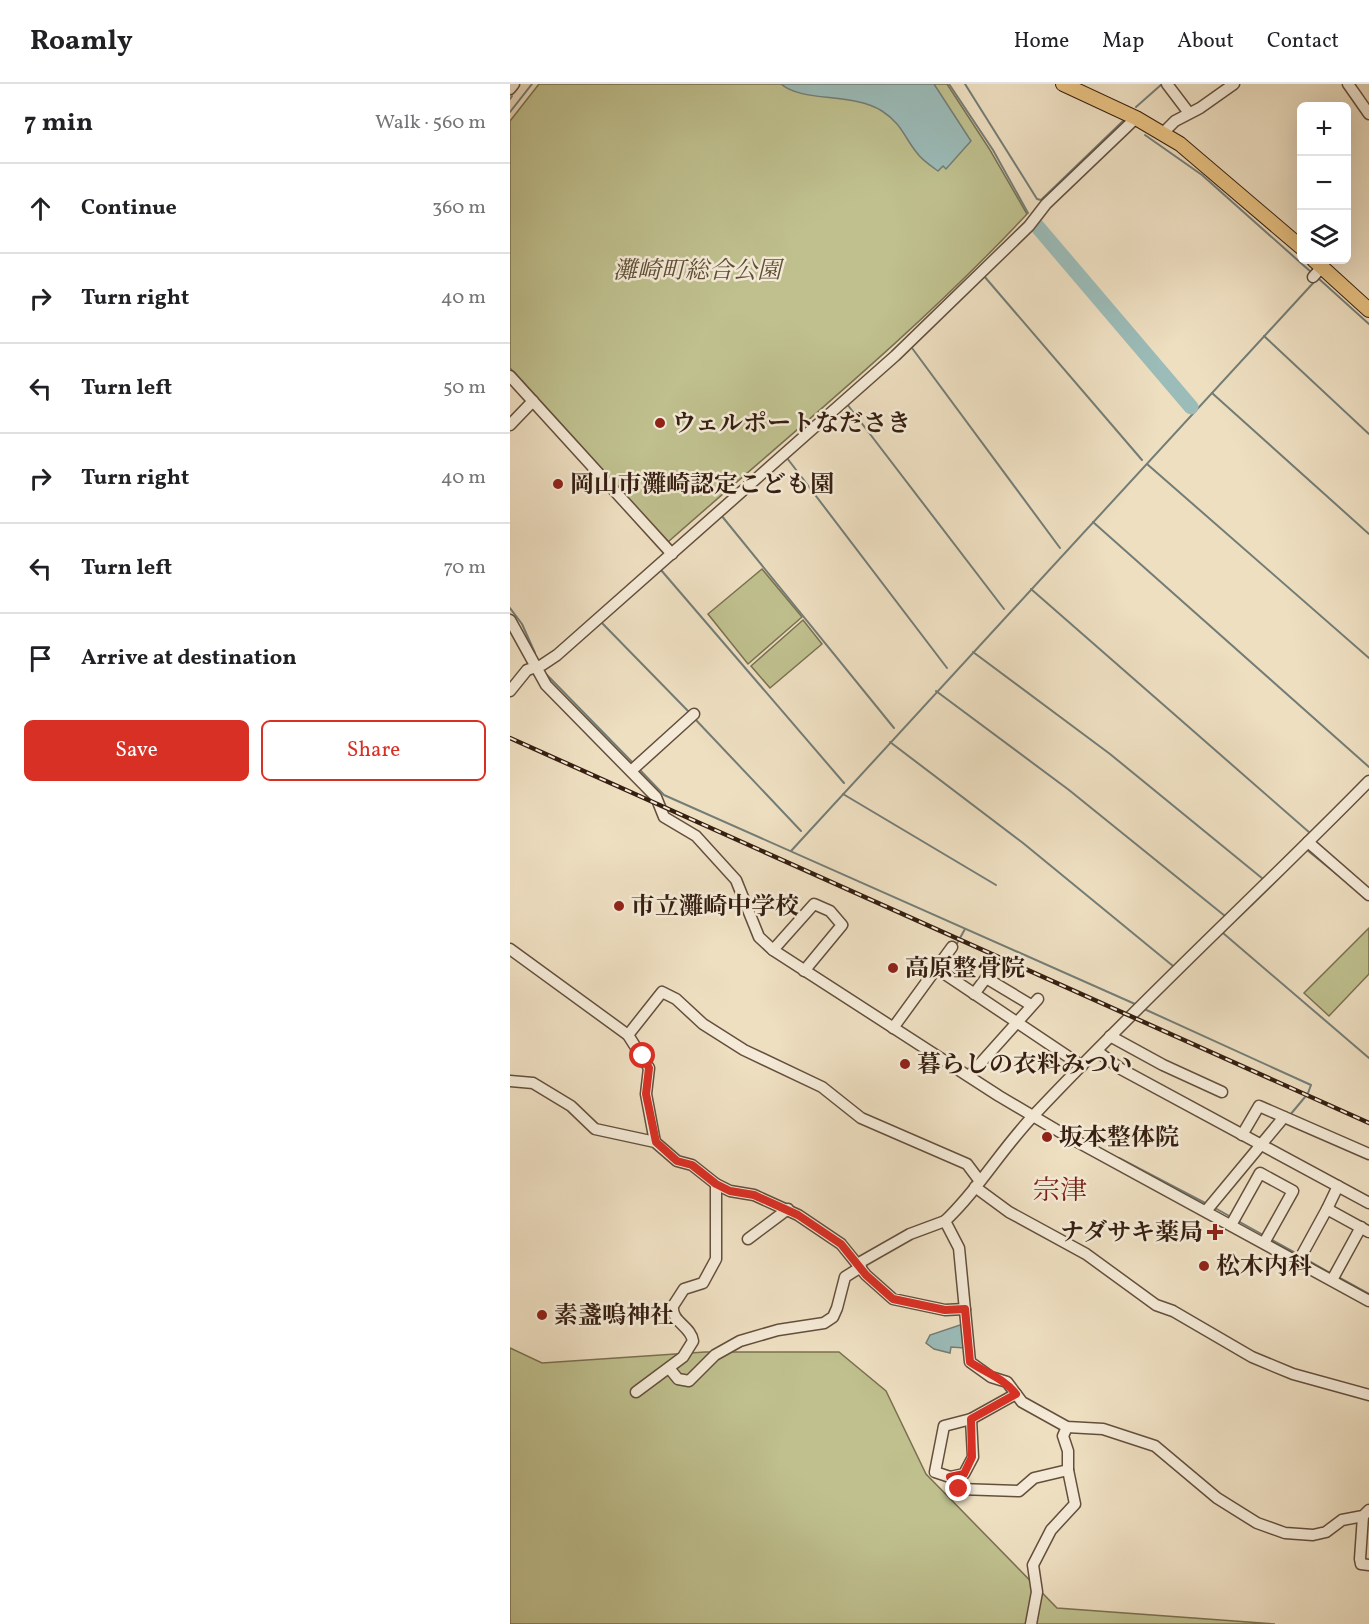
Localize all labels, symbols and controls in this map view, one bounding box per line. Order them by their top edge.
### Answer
text: Roamly [30,22,133,61]
text: Home [1014,27,1069,56]
text: Map [1102,27,1144,56]
text: About [1177,27,1234,56]
text: Contact [1267,27,1339,56]
map controls [1297,102,1351,264]
button: + [1297,102,1351,156]
text: 7 min [24,105,93,141]
text: Walk · 560 m [375,109,486,137]
button: − [1297,156,1351,210]
icon: ahead [24,192,57,225]
text: Continue [81,193,177,224]
text: 360 m [432,194,486,222]
button: layers [1297,210,1351,264]
park label: 灘崎町総合公園 [613,255,785,289]
icon: right [24,282,57,315]
text: Turn right [81,283,189,314]
text: 40 m [441,284,486,312]
icon: left [24,372,57,405]
text: Turn left [81,373,172,404]
text: 50 m [443,374,486,402]
place label: ウェルポートなださき [672,408,911,442]
marker: ウェルポートなださき [653,416,667,430]
icon: right [24,462,57,495]
text: Turn right [81,463,189,494]
text: 40 m [441,464,486,492]
place label: 岡山市灘崎認定こども園 [570,469,834,503]
marker: 岡山市灘崎認定こども園 [551,477,565,491]
icon: left [24,552,57,585]
text: Turn left [81,553,172,584]
text: 70 m [443,554,486,582]
icon: arrive [24,642,57,675]
text: Arrive at destination [81,643,297,674]
button: Save [24,720,249,781]
button: Share [261,720,486,781]
place label: 市立灘崎中学校 [631,891,799,925]
marker: 市立灘崎中学校 [612,899,626,913]
place label: 高原整骨院 [905,953,1025,987]
marker: 高原整骨院 [886,961,900,975]
route start [629,1042,655,1068]
place label: 暮らしの衣料みつい [917,1049,1133,1083]
marker: 暮らしの衣料みつい [898,1057,912,1071]
place label: 坂本整体院 [1059,1122,1179,1156]
marker: 坂本整体院 [1040,1130,1054,1144]
district label: 宗津 [1033,1173,1087,1211]
place label: ナダサキ薬局 [1060,1217,1203,1251]
marker: ナダサキ薬局 [1208,1225,1222,1239]
place label: 松木内科 [1216,1251,1312,1285]
marker: 松木内科 [1197,1259,1211,1273]
place label: 素盞嗚神社 [554,1300,674,1334]
marker: 素盞嗚神社 [535,1308,549,1322]
route end [945,1475,971,1501]

